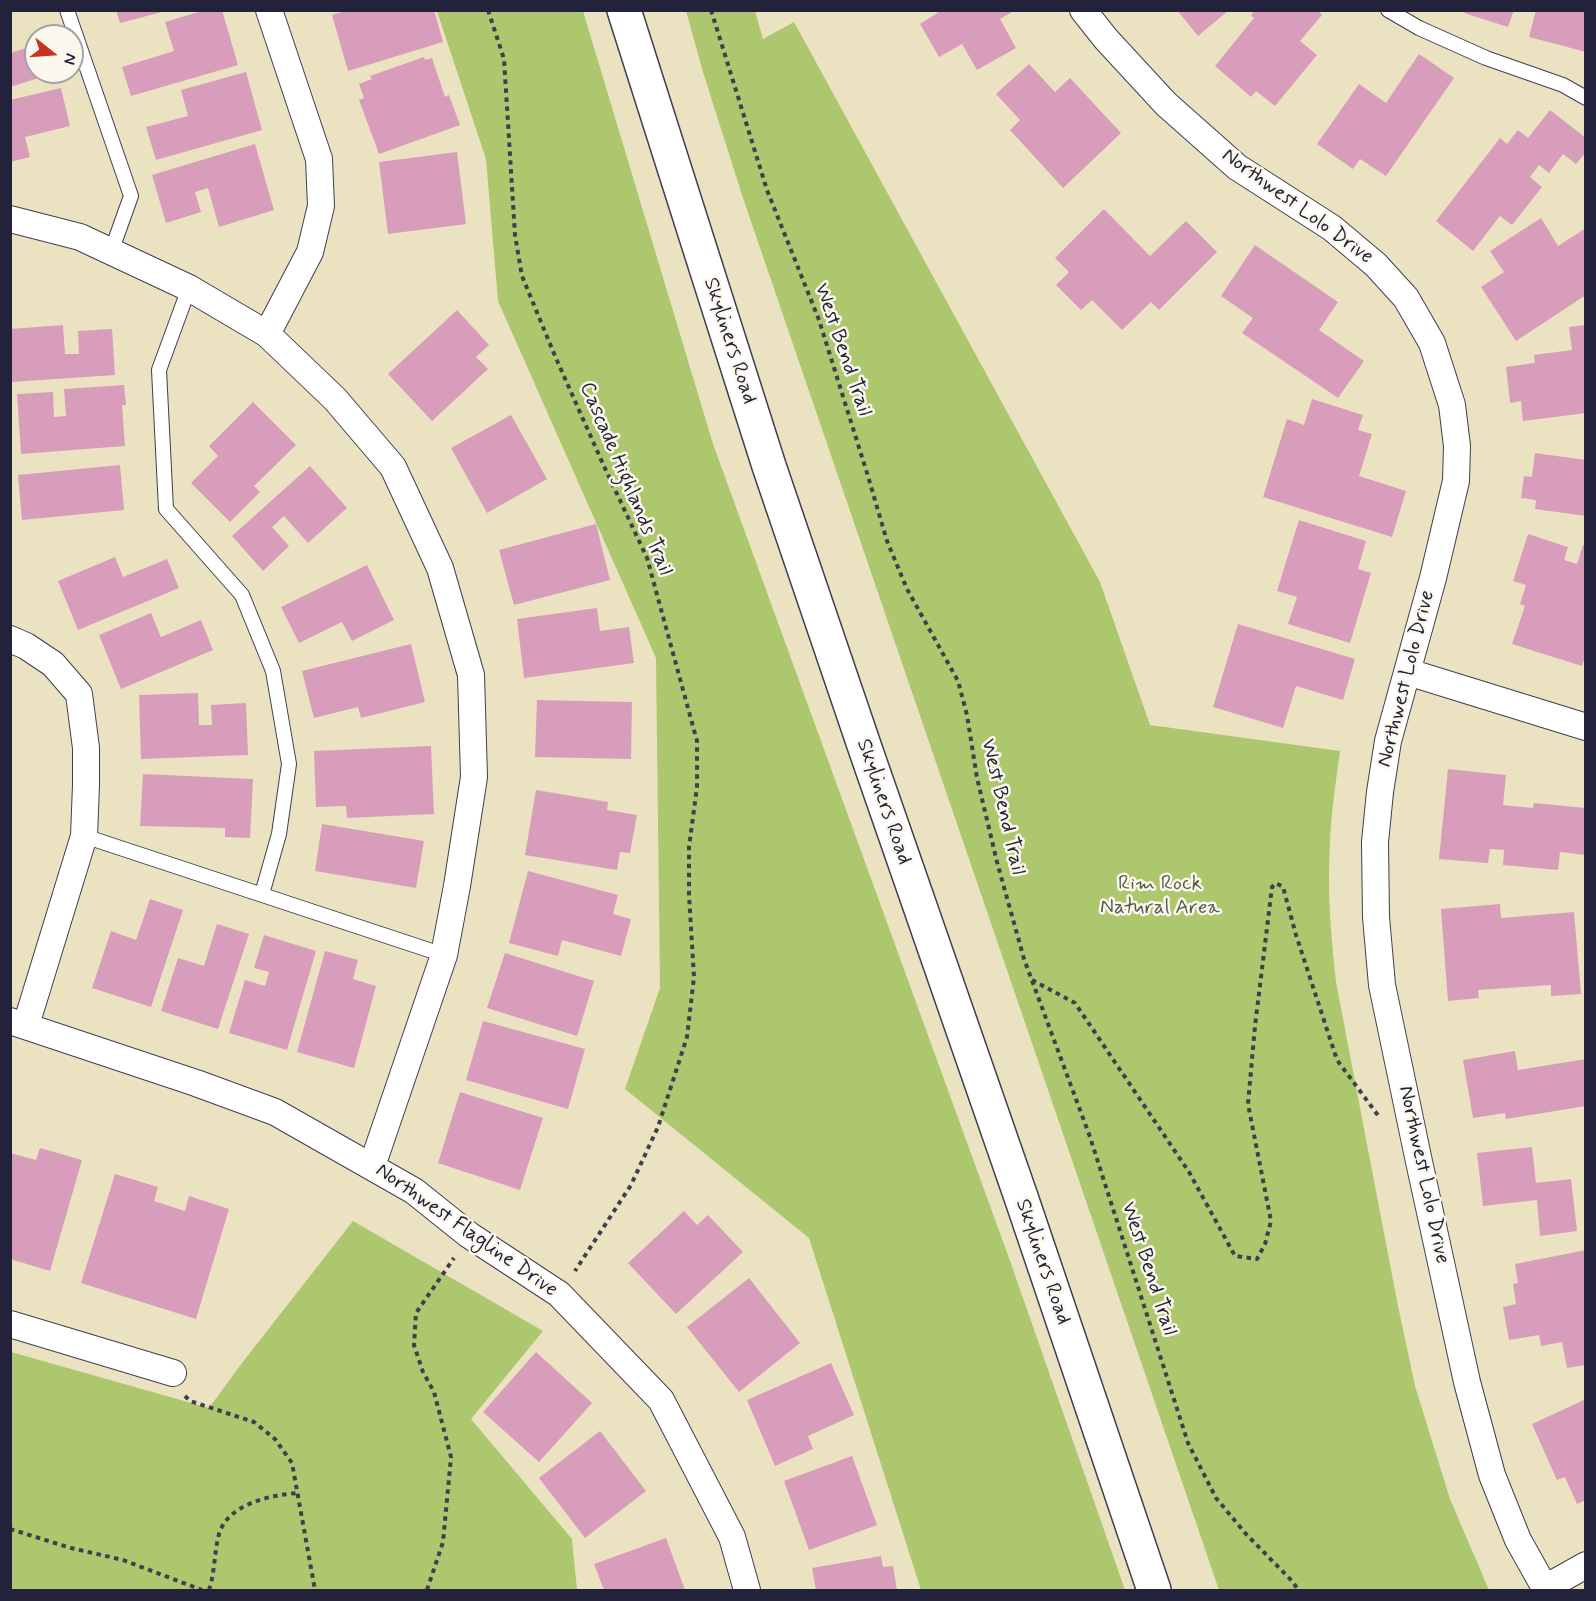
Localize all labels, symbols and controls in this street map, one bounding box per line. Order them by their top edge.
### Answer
north arrow [24,24,84,84]
text: N [58,51,81,67]
street label: Northwest Lolo Drive [1216,144,1378,270]
street label: Skyliners Road [697,275,761,407]
street label: West Bend Trail [807,280,877,420]
street label: Cascade Highlands Trail [573,379,677,579]
street label: Northwest Lolo Drive [1373,588,1441,770]
street label: Skyliners Road [850,736,916,868]
street label: West Bend Trail [974,737,1030,877]
park label: Rim Rock Natural Area [1100,872,1220,922]
street label: Northwest Lolo Drive [1392,1084,1454,1266]
street label: Northwest Flagline Drive [370,1159,562,1303]
street label: Skyliners Road [1009,1196,1075,1328]
street label: West Bend Trail [1115,1199,1181,1339]

